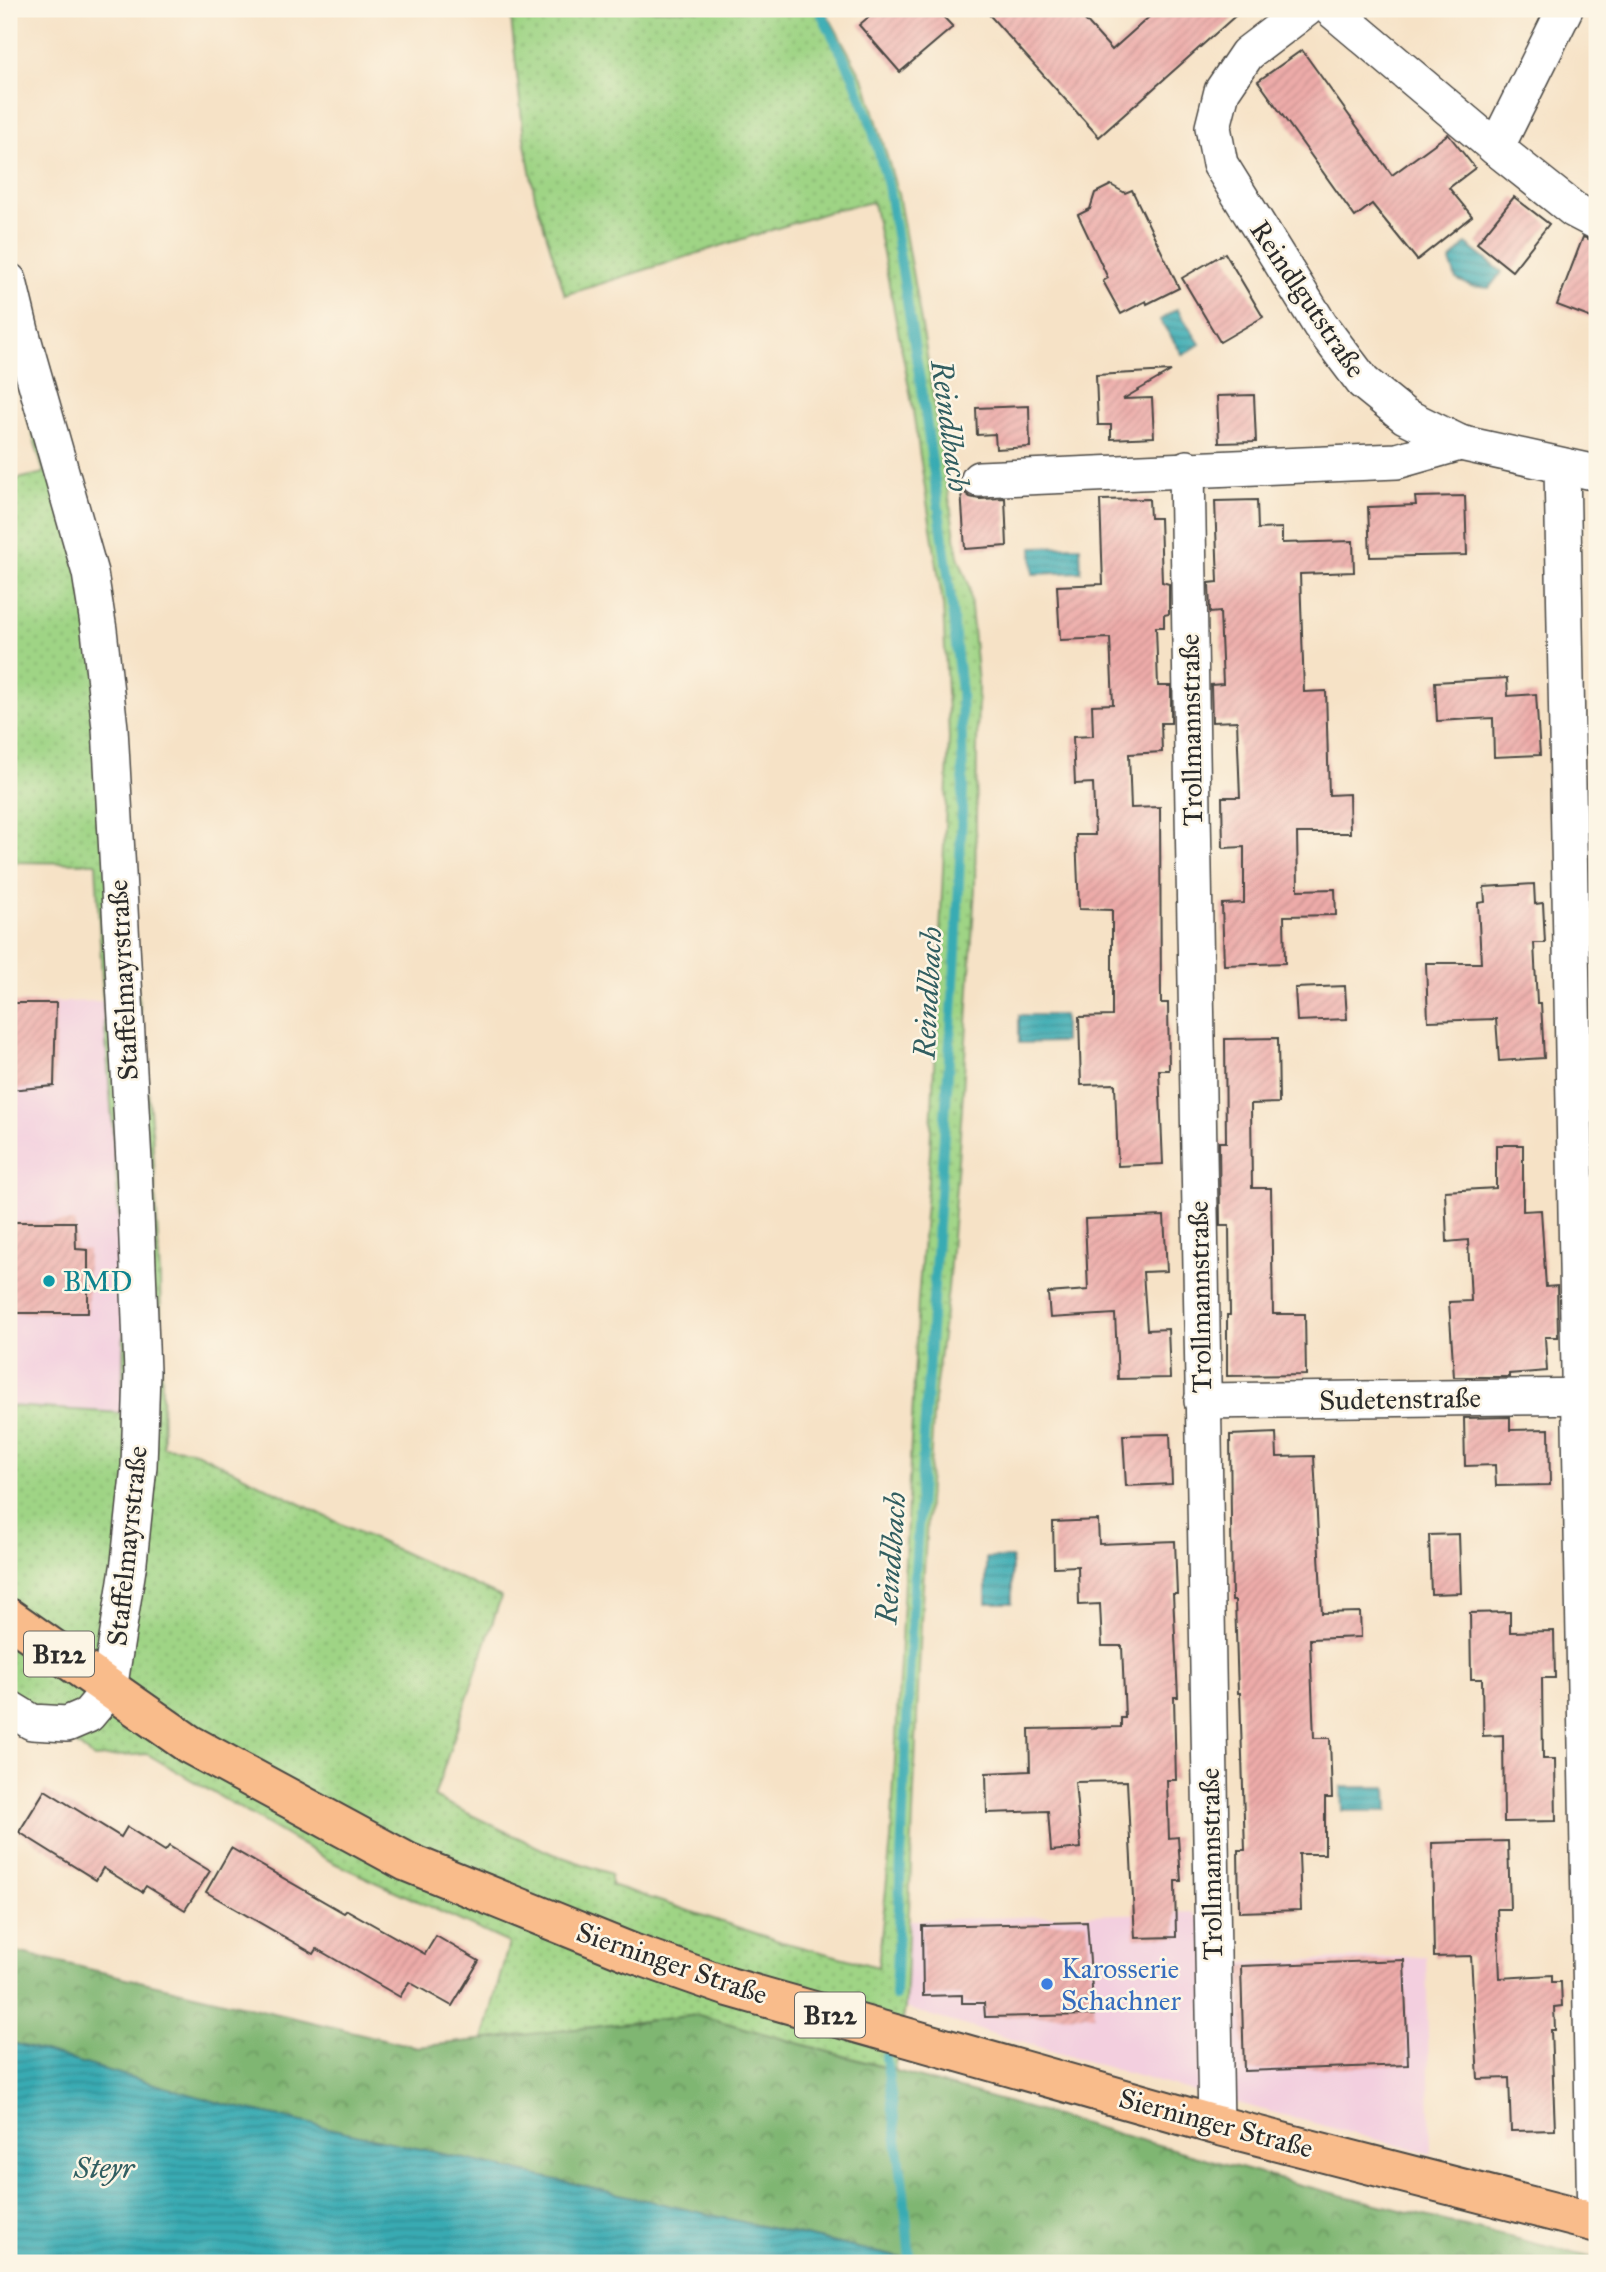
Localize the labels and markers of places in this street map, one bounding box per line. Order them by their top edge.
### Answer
place label: BMD [63,1264,132,1299]
marker: BMD [41,1273,57,1289]
place label: Karosserie Schachner [1061,1951,1181,2018]
marker: Karosserie Schachner [1039,1976,1055,1992]

